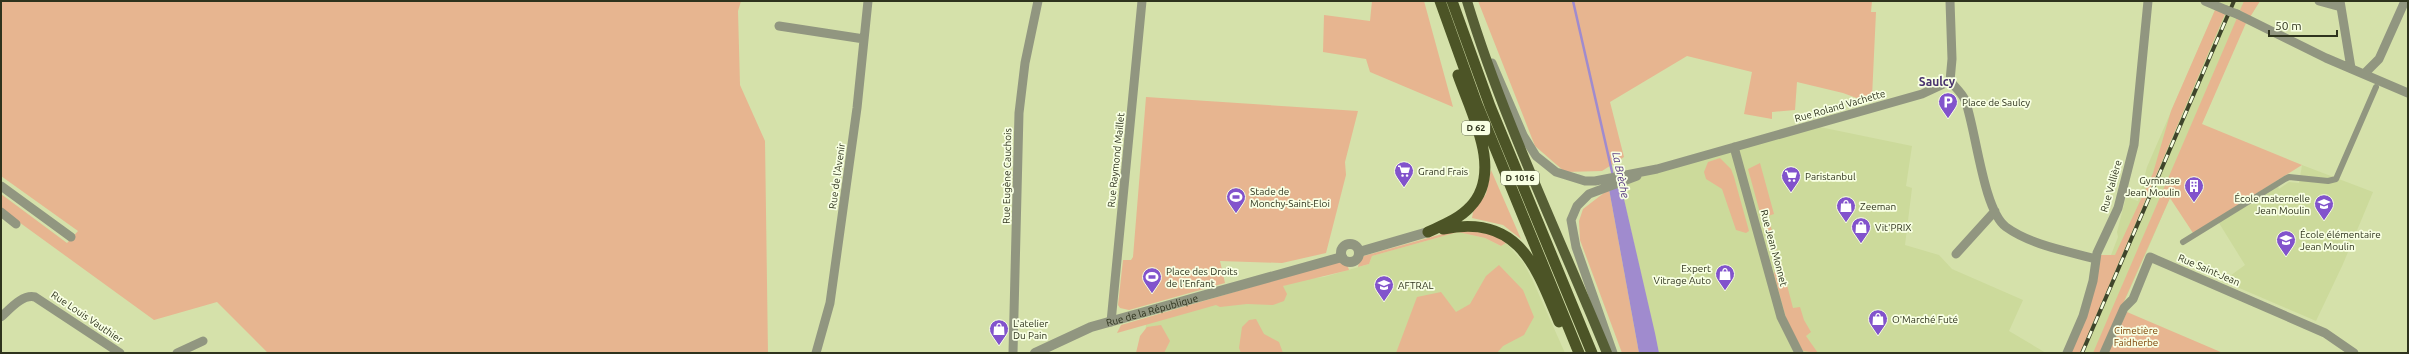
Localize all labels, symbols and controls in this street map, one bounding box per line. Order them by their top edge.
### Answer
scale bar [2269,12,2337,38]
text: 50 m [2275,19,2302,32]
district label: Saulcy [1919,75,1956,88]
street label: Rue Roland Vachette [1793,88,1887,124]
parking icon: Place de Saulcy [1937,91,1959,119]
place label: Place de Saulcy [1962,97,2030,108]
street label: Rue Raymond Maillet [1106,112,1126,208]
road number: D 62 [1462,121,1490,135]
street label: Rue Eugène Cauchois [1001,128,1013,224]
street label: Rue de l'Avenir [827,142,847,210]
water label: La Brèche [1610,151,1632,200]
street label: Rue Vallière [2098,159,2124,213]
supermarket icon: Grand Frais [1393,160,1415,188]
supermarket icon: Paristanbul [1780,165,1802,193]
place label: Grand Frais [1418,166,1468,177]
road number: D 1016 [1501,171,1539,185]
place label: Paristanbul [1805,171,1856,182]
place label: Gymnase Jean Moulin [2125,175,2180,198]
building icon: Gymnase Jean Moulin [2183,175,2205,203]
sports icon: Stade de Monchy-Saint-Eloi [1225,186,1247,214]
place label: Stade de Monchy-Saint-Eloi [1250,186,1330,209]
place label: École maternelle Jean Moulin [2235,192,2310,216]
school or university icon: École maternelle Jean Moulin [2313,193,2335,221]
shop icon: Zeeman [1835,195,1857,223]
place label: Zeeman [1860,201,1896,212]
street label: Rue Jean Monnet [1758,209,1790,288]
shop icon: Vit'PRIX [1850,216,1872,244]
place label: Vit'PRIX [1875,222,1911,233]
place label: École élémentaire Jean Moulin [2300,228,2381,252]
school or university icon: École élémentaire Jean Moulin [2275,229,2297,257]
street label: Rue Saint-Jean [2176,252,2242,288]
place label: Expert Vitrage Auto [1654,263,1711,286]
shop icon: Expert Vitrage Auto [1714,263,1736,291]
sports icon: Place des Droits de l'Enfant [1141,266,1163,294]
place label: Place des Droits de l'Enfant [1166,266,1238,289]
school or university icon: AFTRAL [1373,274,1395,302]
place label: AFTRAL [1398,280,1434,291]
street label: Rue Louis Vauthier [49,289,125,345]
street label: Rue de la République [1105,292,1199,328]
shop icon: O'Marché Futé [1867,308,1889,336]
place label: O'Marché Futé [1892,314,1958,325]
shop icon: L'atelier Du Pain [988,318,1010,346]
place label: L'atelier Du Pain [1013,318,1049,341]
park label: Cimetière Faidherbe [2114,325,2158,348]

